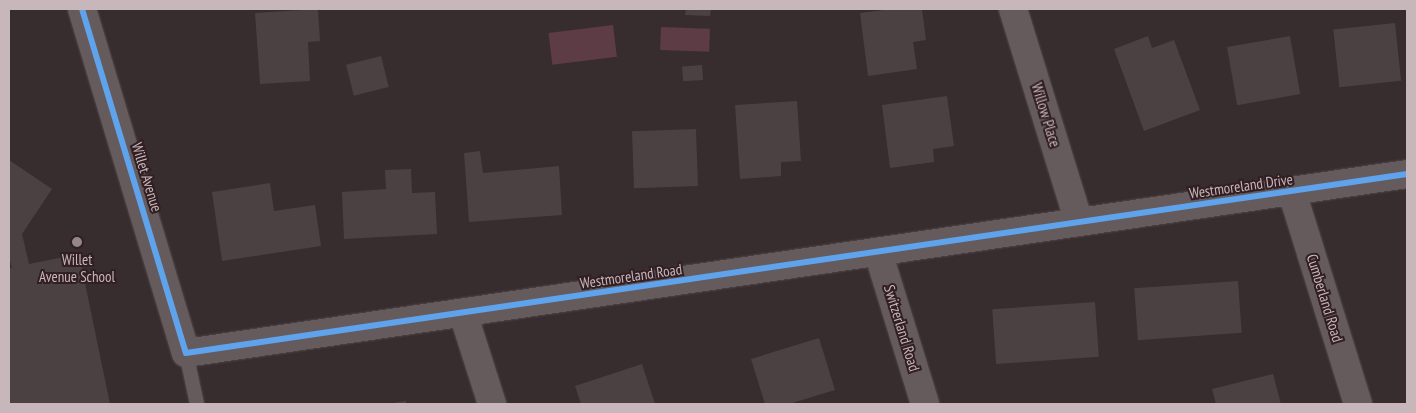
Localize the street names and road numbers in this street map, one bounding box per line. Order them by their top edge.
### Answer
street label: Willow Place [1028,81,1064,149]
street label: Willet Avenue [128,140,166,214]
street label: Westmoreland Drive [1188,170,1294,202]
street label: Cumberland Road [1303,252,1347,344]
street label: Westmoreland Road [579,260,683,292]
street label: Switzerland Road [880,283,924,373]

